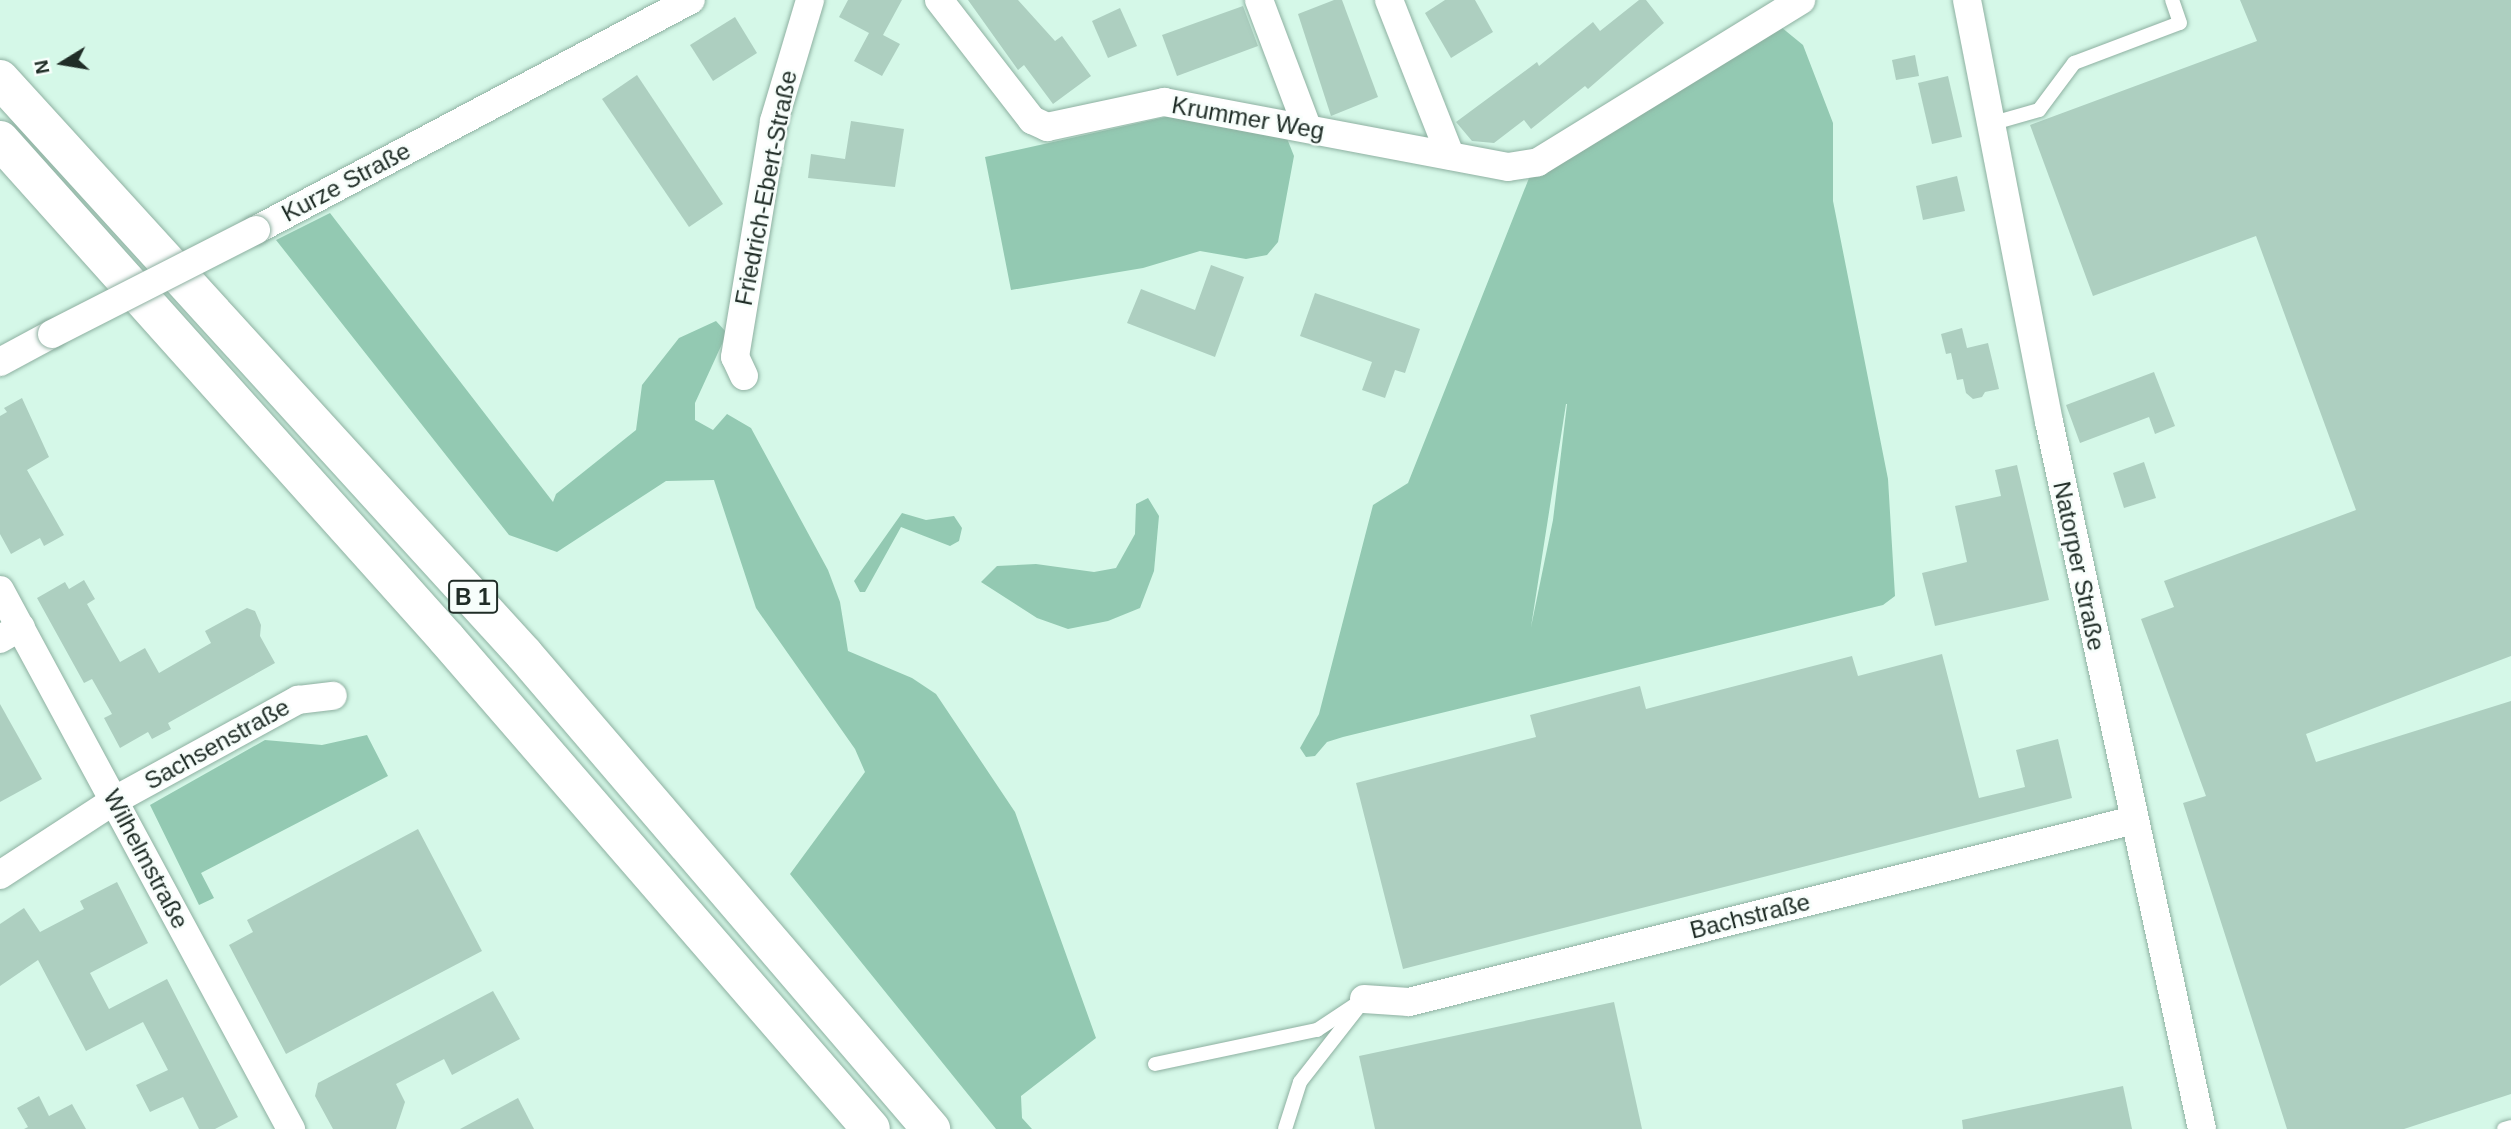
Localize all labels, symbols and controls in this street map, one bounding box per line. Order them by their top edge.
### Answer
north arrow [28,28,98,98]
text: N [30,58,54,76]
street label: Friedrich-Ebert-Straße [729,68,803,308]
street label: Krummer Weg [1170,90,1326,146]
street label: Kurze Straße [277,136,415,228]
street label: Natorper Straße [2047,479,2111,653]
road number: B 1 [447,578,499,617]
street label: Sachsenstraße [139,692,295,796]
street label: Wilhelmstraße [97,785,195,933]
street label: Bachstraße [1687,887,1813,945]

